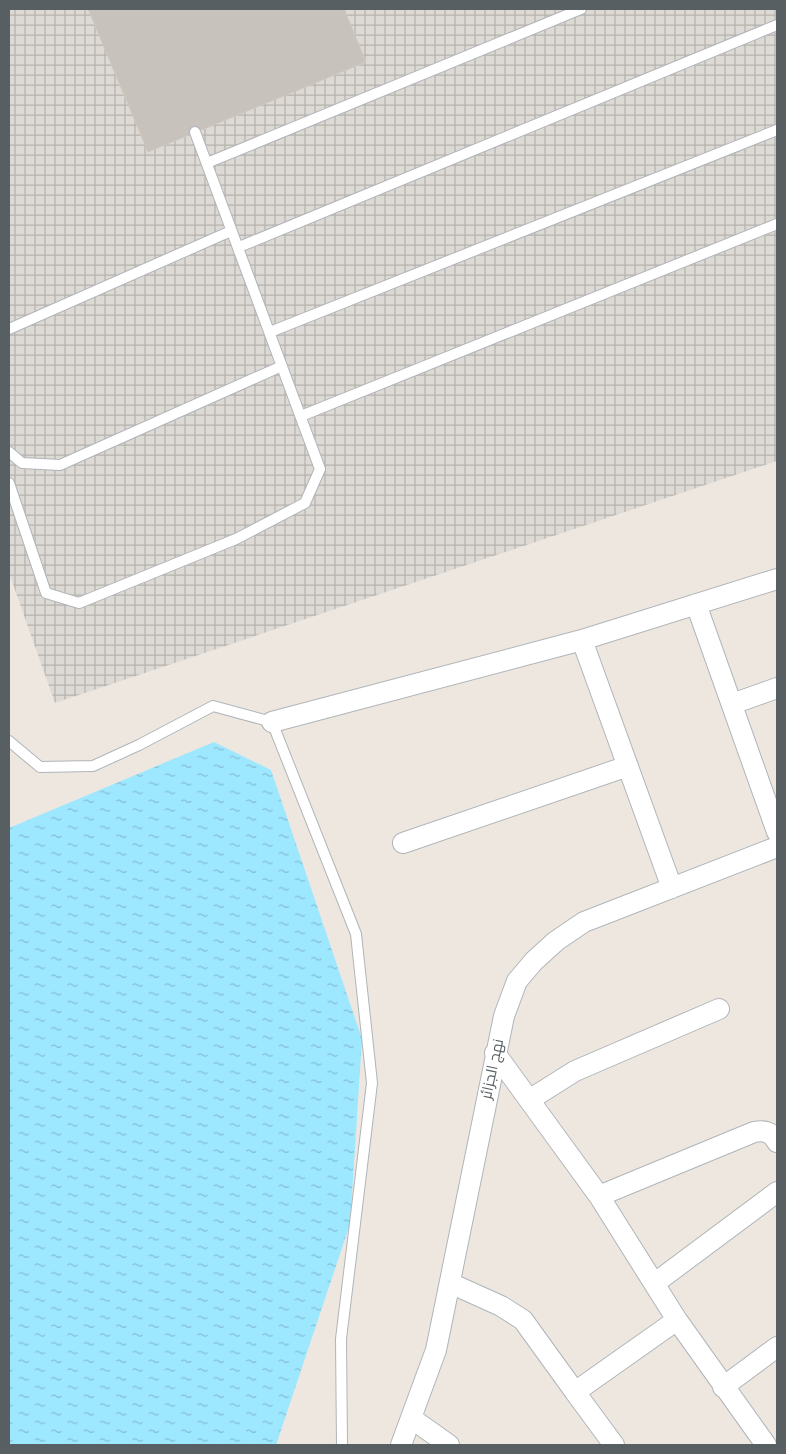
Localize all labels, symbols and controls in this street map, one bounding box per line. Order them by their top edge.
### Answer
street label: نهج الجزائر [475,1037,509,1102]

